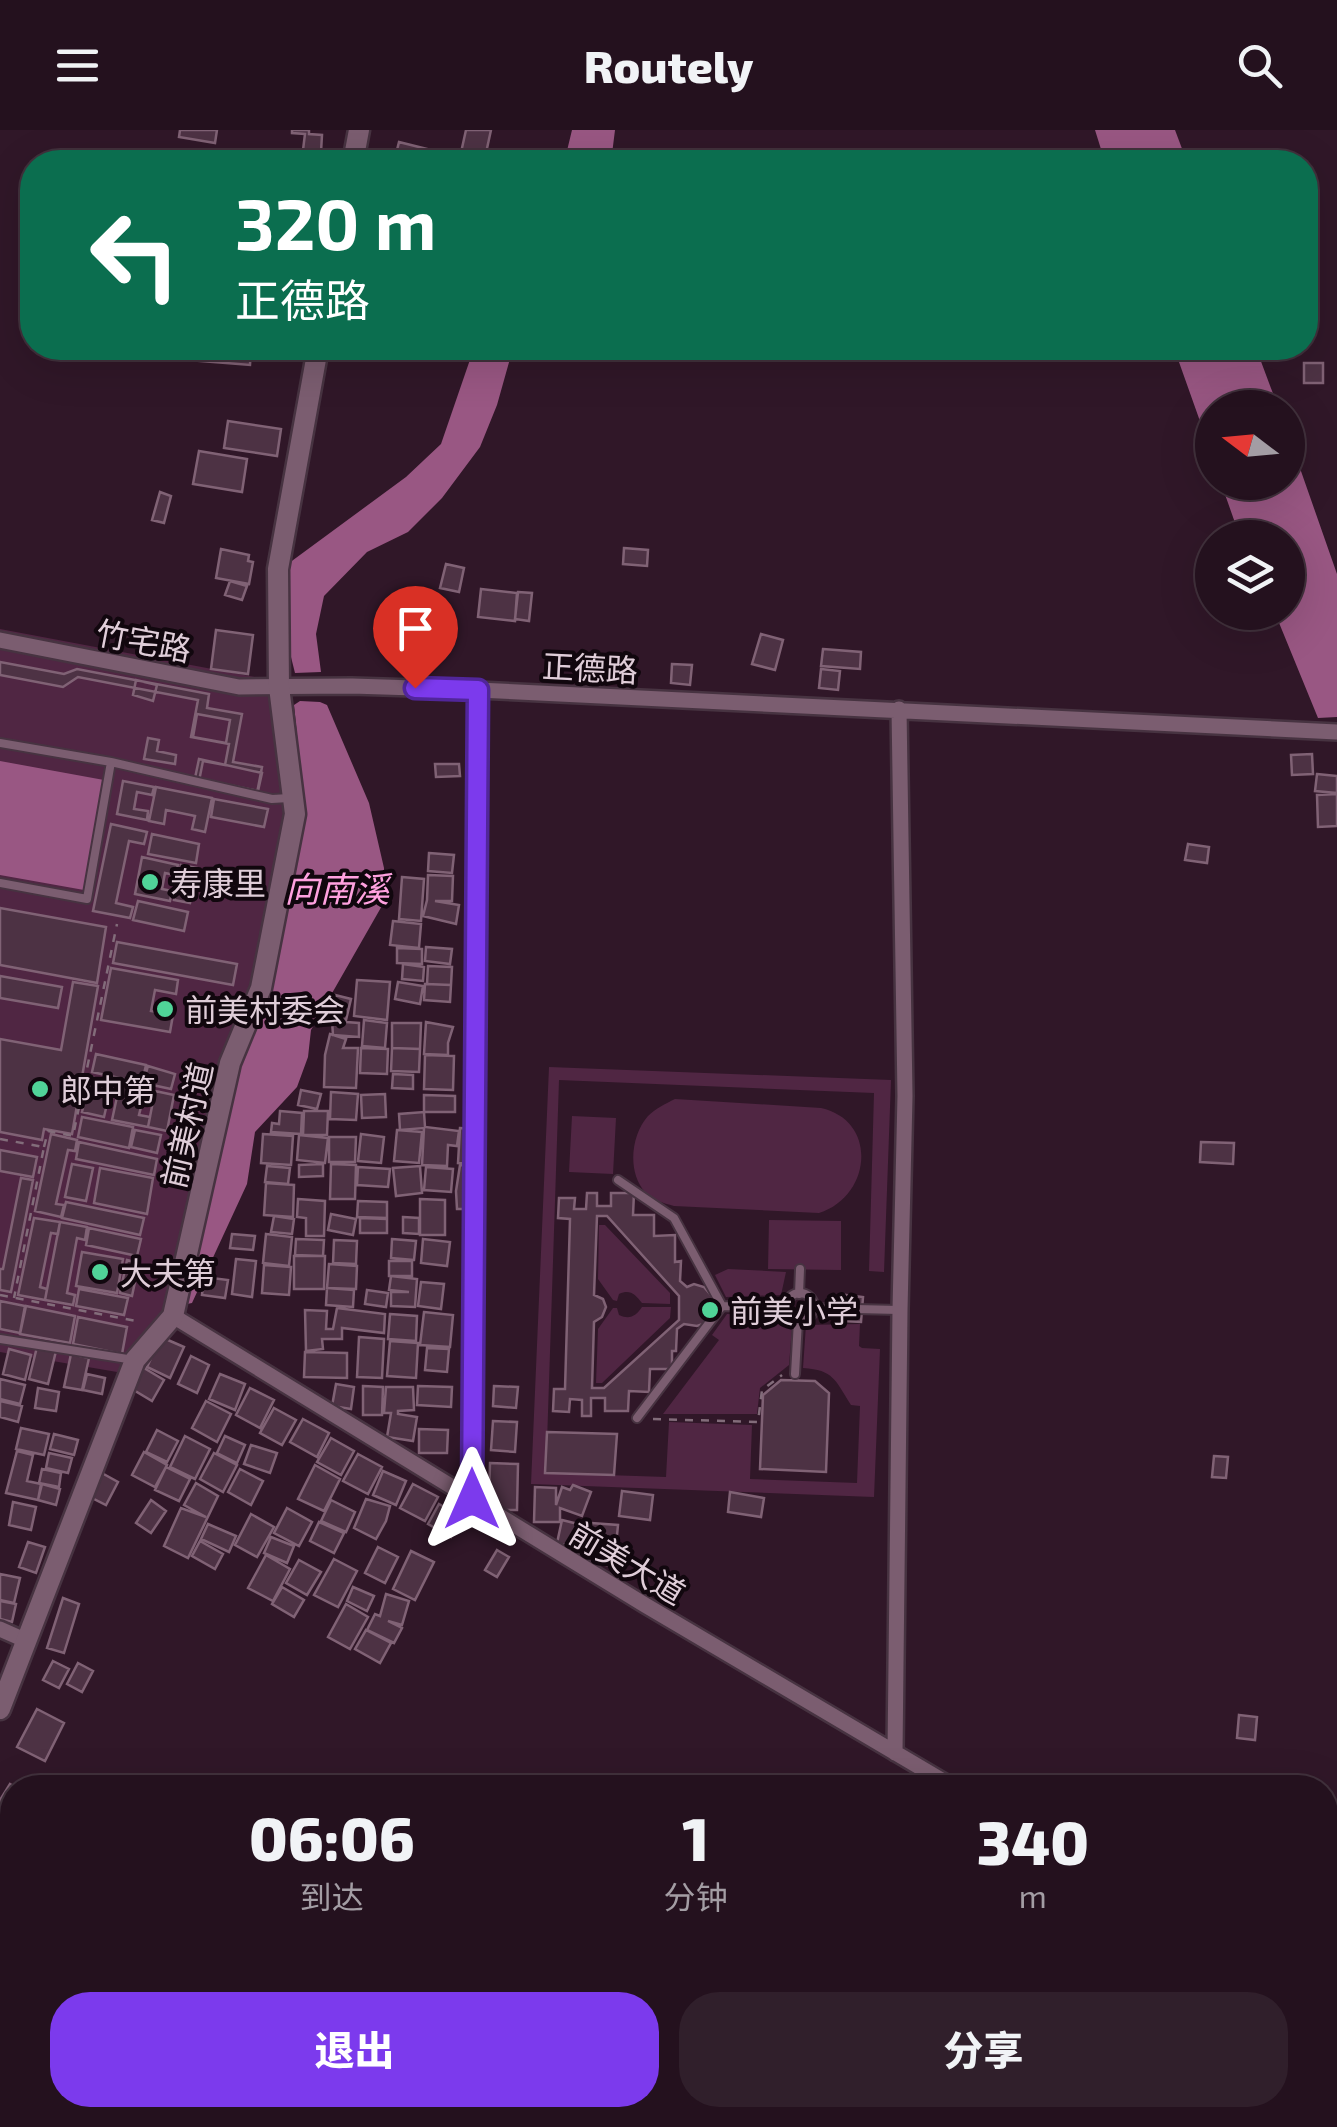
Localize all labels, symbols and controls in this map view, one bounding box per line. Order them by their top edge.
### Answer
icon: menu [50,38,105,93]
text: Routely [584,38,753,92]
icon: search [1232,38,1287,93]
text: 320 m [235,180,436,264]
icon: left [70,190,200,320]
text: 正德路 [235,272,370,326]
north arrow [1195,390,1305,500]
map controls [1195,390,1305,630]
button: layers [1195,520,1305,630]
pin [373,586,458,689]
icon: arrive [388,601,443,656]
street label: 竹宅路 [93,612,195,668]
street label: 正德路 [541,646,639,688]
place label: 寿康里 [170,863,266,901]
water label: 向南溪 [284,867,393,909]
marker: 寿康里 [139,871,161,893]
place label: 前美村委会 [185,990,345,1028]
marker: 前美村委会 [154,998,176,1020]
street label: 前美村道 [153,1058,219,1192]
place label: 郎中第 [60,1070,156,1108]
marker: 郎中第 [29,1078,51,1100]
place label: 大夫第 [120,1253,216,1291]
marker: 大夫第 [89,1261,111,1283]
place label: 前美小学 [730,1291,858,1329]
marker: 前美小学 [699,1299,721,1321]
position arrow [420,1447,524,1551]
street label: 前美大道 [563,1513,693,1611]
text: 06:06 [249,1801,415,1873]
text: 1 [682,1801,709,1873]
text: 340 [977,1805,1089,1877]
text: m [1019,1876,1047,1914]
text: 到达 [300,1877,364,1915]
text: 分钟 [664,1877,728,1915]
button: 退出 [50,1992,659,2107]
button: 分享 [679,1992,1288,2107]

